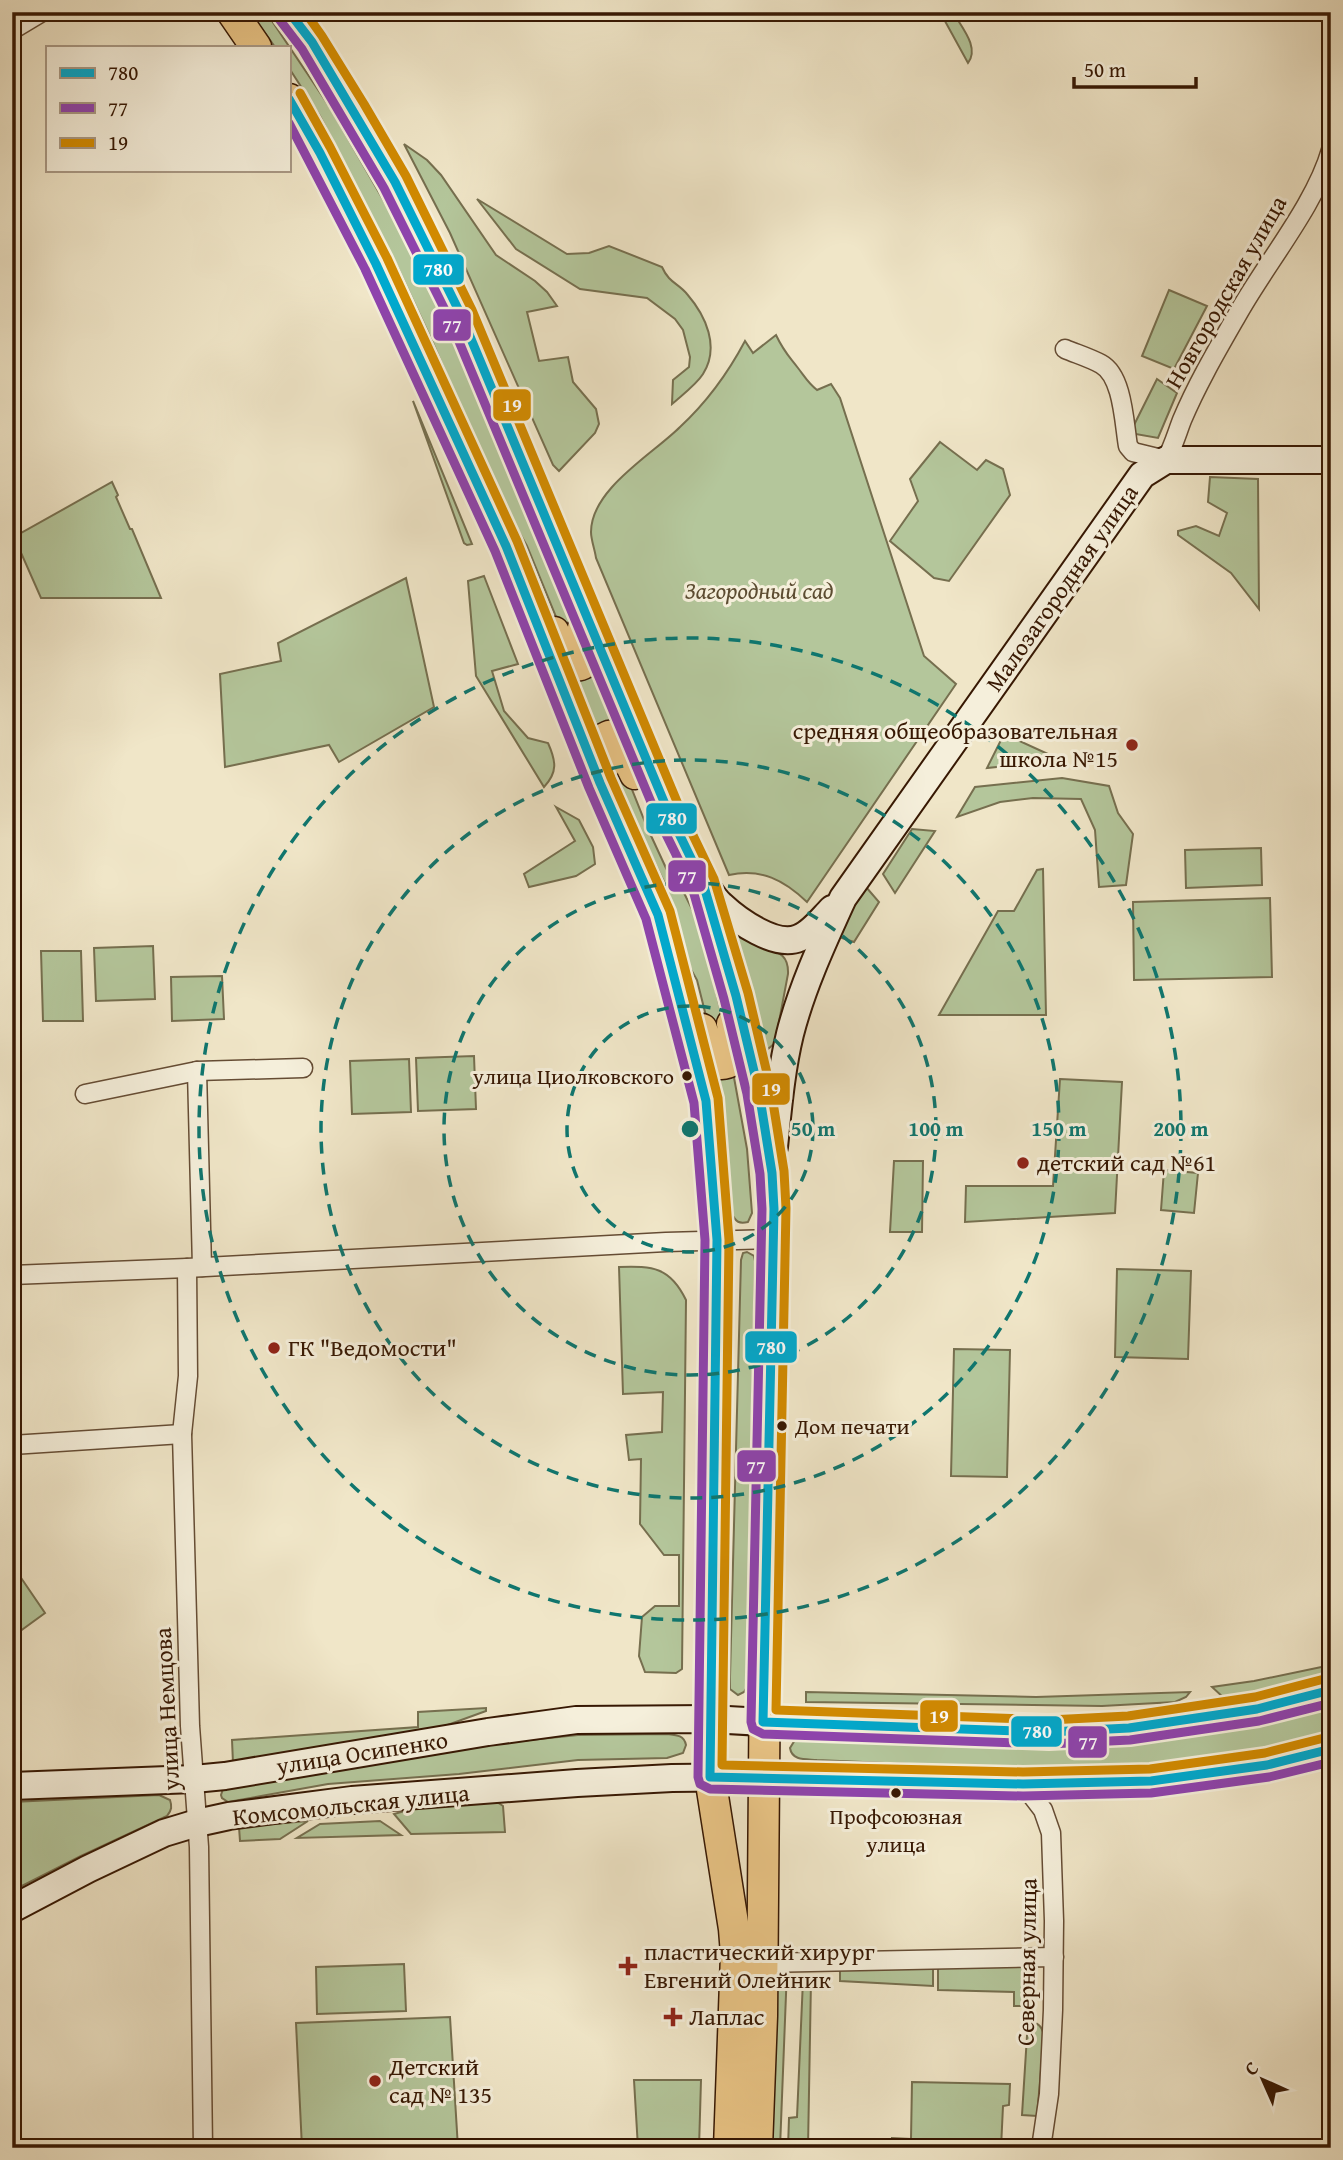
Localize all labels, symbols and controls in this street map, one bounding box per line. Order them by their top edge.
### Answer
legend [46,46,290,172]
scale bar [1074,46,1196,90]
text: 50 m [1084,54,1126,85]
text: 780 [108,57,138,88]
text: 77 [108,93,128,124]
text: 19 [108,127,128,158]
street label: Новгородская улица [1156,188,1295,395]
line badge: 780 [412,253,465,286]
text: 780 [423,255,453,283]
line badge: 77 [432,308,472,342]
text: 77 [442,311,462,339]
line badge: 19 [492,388,532,422]
text: 19 [502,391,522,419]
street label: Малозагородная улица [977,477,1147,698]
park label: Загородный сад [685,573,833,608]
place label: средняя общеобразовательная школа №15 [793,713,1118,776]
marker: средняя общеобразовательная школа №15 [1124,737,1140,753]
line badge: 780 [645,802,698,835]
text: 780 [657,804,687,832]
line badge: 77 [667,859,707,893]
text: 77 [677,862,697,890]
place label: улица Циолковского [472,1060,674,1092]
marker: улица Циолковского [680,1069,694,1083]
line badge: 19 [751,1072,791,1106]
text: 19 [761,1075,781,1103]
text: 50 m [791,1113,835,1144]
text: 100 m [908,1113,964,1144]
text: 150 m [1031,1113,1087,1144]
text: 200 m [1153,1113,1209,1144]
centre of rings [678,1117,702,1141]
place label: детский сад №61 [1037,1145,1216,1180]
marker: детский сад №61 [1015,1155,1031,1171]
place label: ГК "Ведомости" [288,1330,457,1365]
line badge: 780 [744,1330,798,1364]
text: 780 [756,1333,786,1361]
marker: ГК "Ведомости" [266,1340,282,1356]
place label: Дом печати [794,1410,910,1442]
marker: Дом печати [775,1419,789,1433]
line badge: 77 [736,1449,777,1483]
text: 77 [746,1452,766,1480]
street label: улица Немцова [145,1626,188,1793]
line badge: 19 [919,1699,959,1733]
text: 19 [929,1702,949,1730]
line badge: 780 [1010,1715,1063,1748]
text: 780 [1022,1717,1052,1745]
street label: улица Осипенко [273,1722,450,1783]
line badge: 77 [1067,1725,1108,1759]
text: 77 [1078,1728,1098,1756]
street label: Комсомольская улица [231,1775,472,1834]
marker: Профсоюзная улица [889,1786,903,1800]
place label: Профсоюзная улица [830,1800,962,1860]
street label: Северная улица [1008,1877,1045,2046]
place label: пластический хирург Евгений Олейник [644,1934,875,1997]
marker: пластический хирург Евгений Олейник [618,1956,638,1976]
place label: Лаплас [689,1999,765,2034]
marker: Лаплас [663,2007,683,2027]
north arrow [1228,2044,1298,2114]
place label: Детский сад № 135 [388,2049,492,2112]
text: С [1237,2054,1265,2082]
marker: Детский сад № 135 [367,2073,383,2089]

